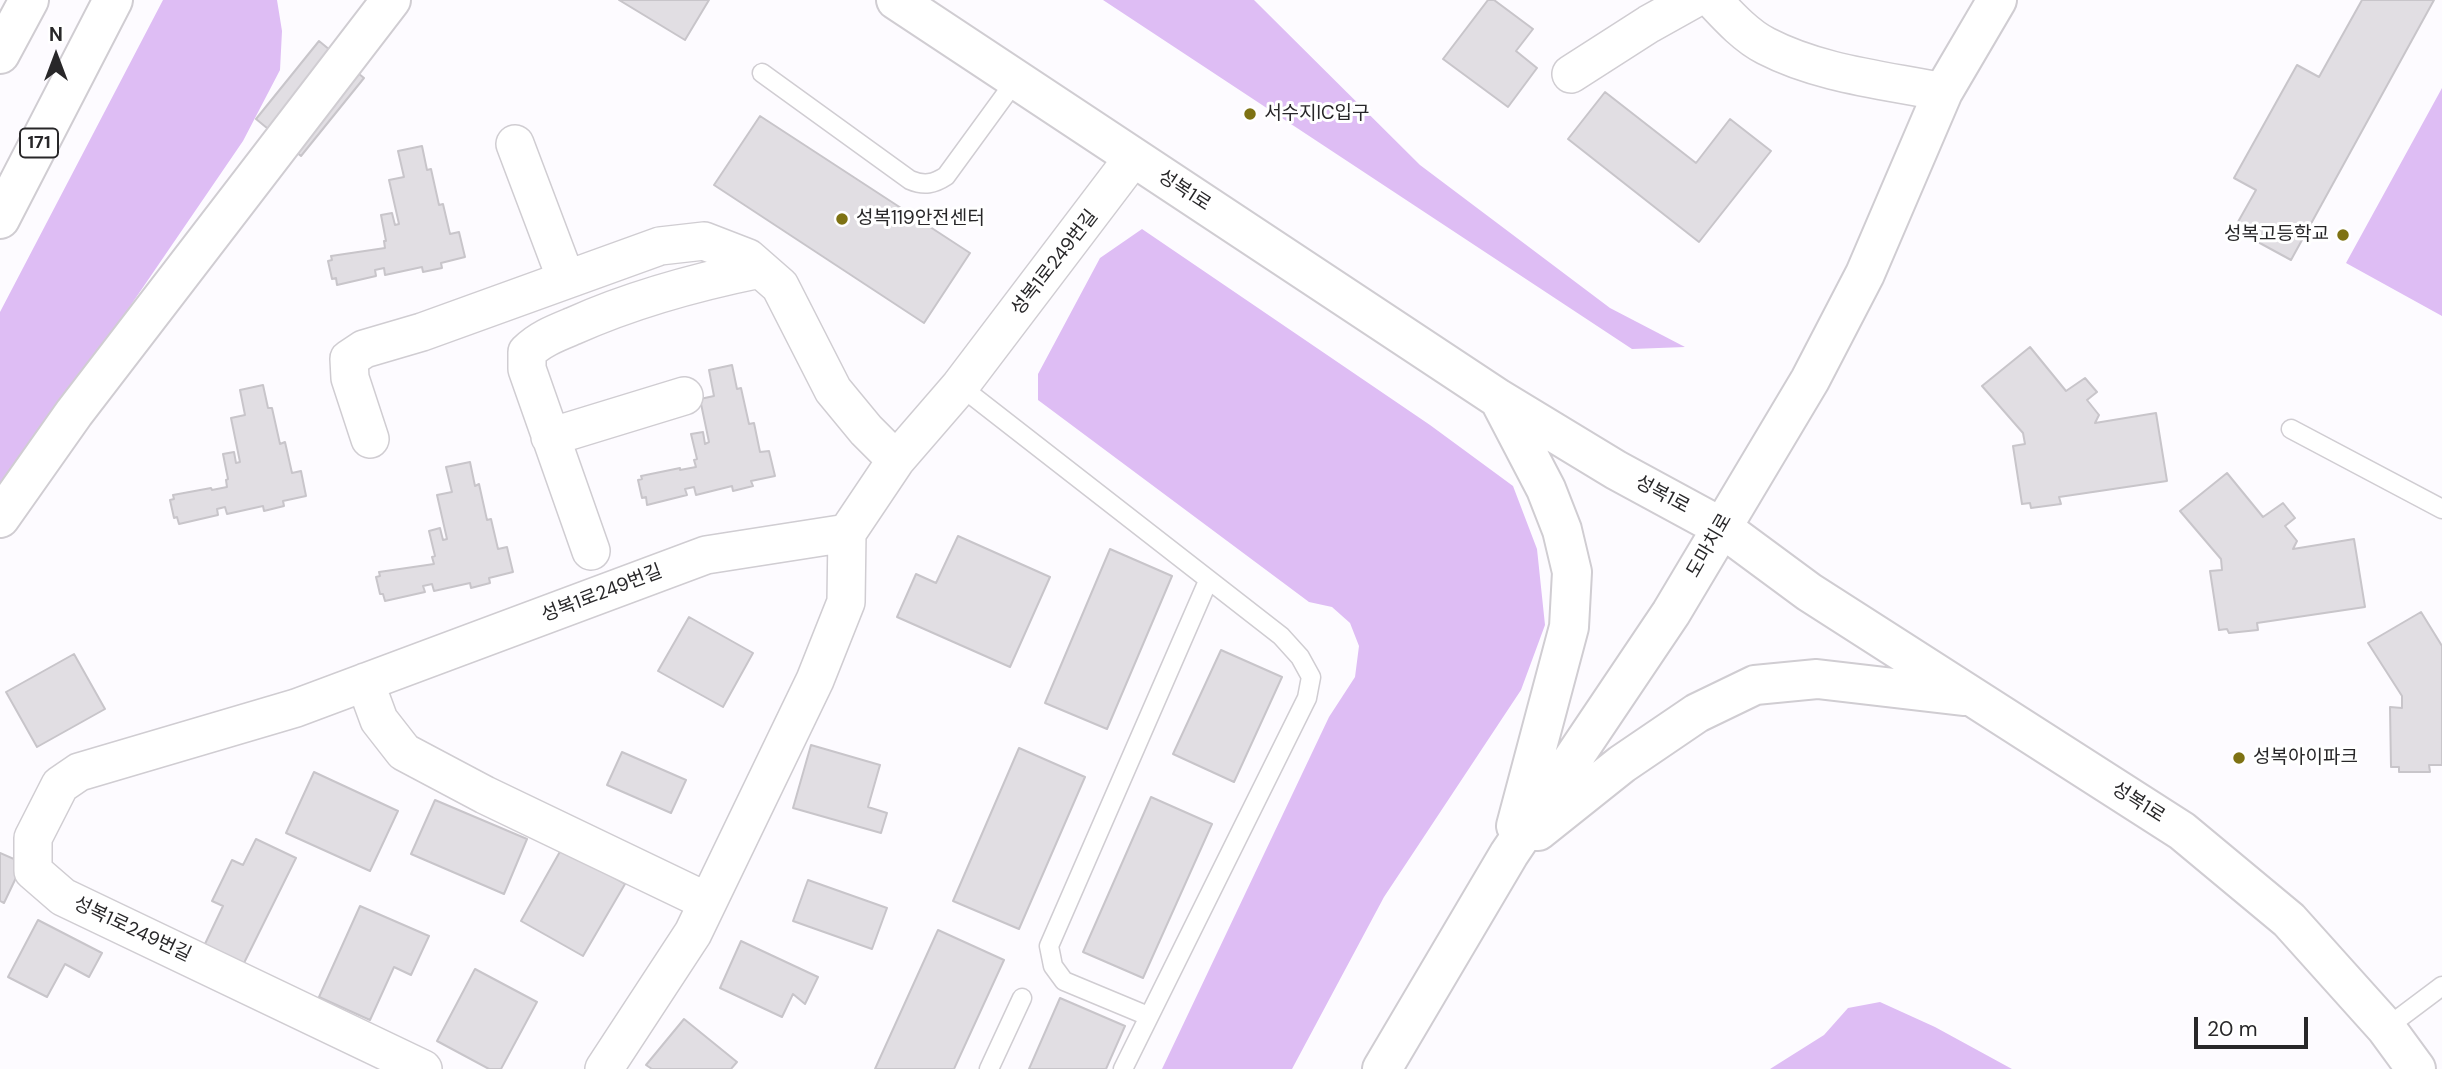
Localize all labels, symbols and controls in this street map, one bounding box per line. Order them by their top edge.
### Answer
north arrow [21,21,91,91]
text: N [49,22,63,47]
place label: 서수지IC입구 [1264,103,1369,125]
marker: 서수지IC입구 [1242,106,1258,122]
road number: 171 [20,128,58,158]
street label: 성복1로 [1153,166,1215,216]
street label: 성복1로249번길 [1007,206,1103,320]
place label: 성복119안전센터 [856,208,985,230]
marker: 성복119안전센터 [834,211,850,227]
place label: 성복고등학교 [2224,224,2329,246]
marker: 성복고등학교 [2335,227,2351,243]
street label: 성복1로 [1631,471,1693,519]
street label: 도마치로 [1683,510,1737,582]
street label: 성복1로249번길 [538,561,666,627]
place label: 성복아이파크 [2253,747,2358,769]
marker: 성복아이파크 [2231,750,2247,766]
street label: 성복1로 [2107,778,2169,828]
street label: 성복1로249번길 [69,893,195,967]
scale bar [2197,1002,2311,1046]
text: 20 m [2207,1015,2258,1043]

